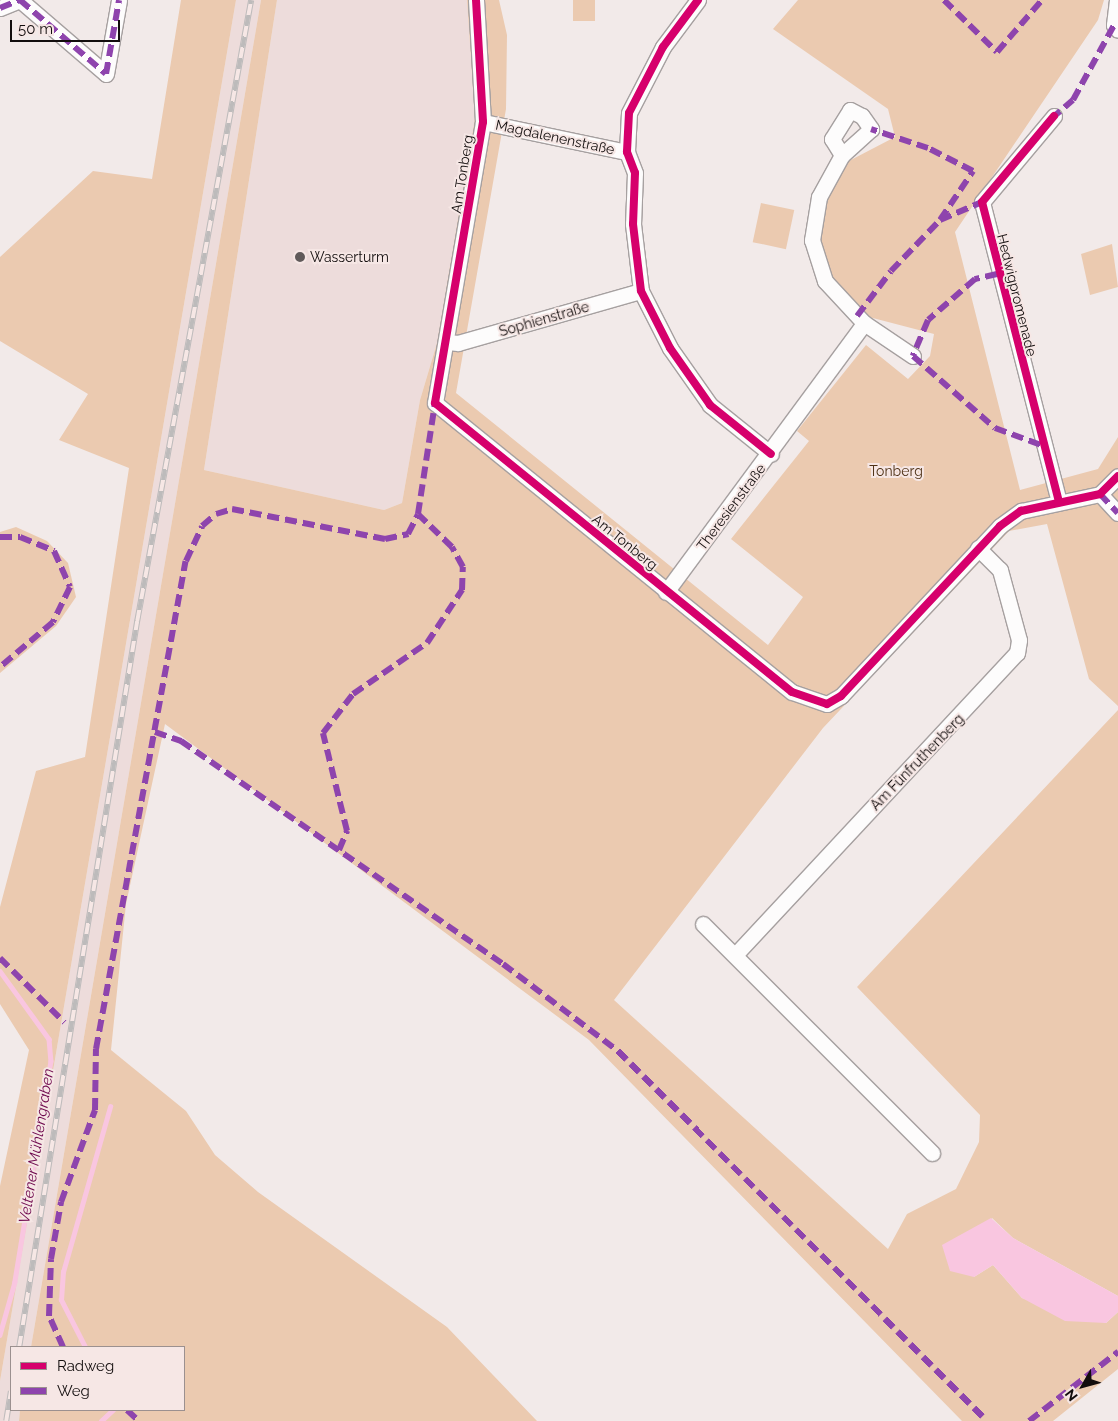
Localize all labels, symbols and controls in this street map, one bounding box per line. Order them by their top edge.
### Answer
scale bar [12,10,122,42]
text: 50 m [18,20,53,38]
street label: Magdalenenstraße [494,116,616,158]
street label: Am Tonberg [447,133,477,215]
street label: Hedwigpromenade [994,232,1040,358]
place label: Wasserturm [310,249,389,265]
marker: Wasserturm [294,251,306,263]
street label: Sophienstraße [497,298,591,340]
street label: Theresienstraße [693,460,769,554]
park label: Tonberg [869,463,923,479]
street label: Am Tonberg [589,510,661,574]
street label: Am Fünfruthenberg [867,710,967,814]
water label: Veltener Mühlengraben [16,1067,58,1225]
legend [10,1346,185,1411]
text: Radweg [57,1357,114,1375]
north arrow [1058,1361,1108,1411]
text: Weg [57,1382,90,1400]
text: N [1062,1386,1081,1404]

